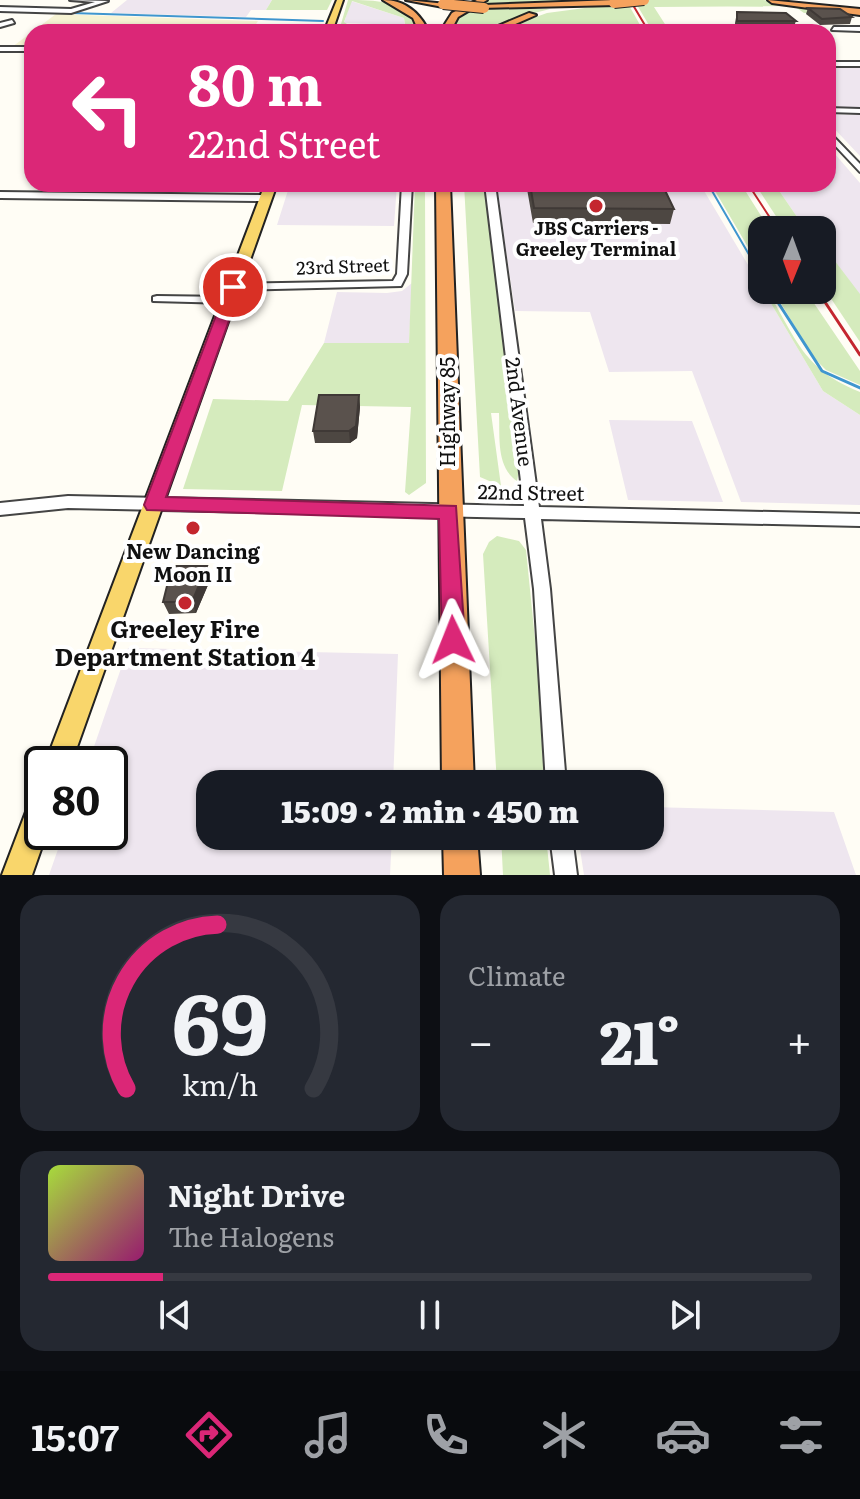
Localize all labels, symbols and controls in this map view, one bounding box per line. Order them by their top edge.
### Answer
text: 80 m [188,40,323,123]
icon: left [56,56,160,160]
text: 22nd Street [188,116,380,169]
marker: JBS Carriers - Greeley Terminal [587,197,605,215]
place label: JBS Carriers - Greeley Terminal [516,214,677,262]
north arrow [748,216,836,304]
map controls [748,216,836,304]
street label: 23rd Street [296,250,391,281]
pin [199,253,267,321]
icon: arrive [211,265,255,309]
street label: 2nd Avenue [499,355,543,468]
street label: Highway 85 [431,357,461,467]
street label: 22nd Street [477,475,585,507]
marker: New Dancing Moon II [184,519,202,537]
place label: New Dancing Moon II [126,535,261,588]
marker: Greeley Fire Department Station 4 [176,594,194,612]
position arrow [411,598,495,682]
place label: Greeley Fire Department Station 4 [54,610,316,673]
speed limit sign: 80 [24,746,128,850]
text: 15:09 · 2 min · 450 m [281,788,579,832]
text: Climate [468,955,566,994]
text: 69 [172,957,268,1081]
text: 21° [600,994,680,1083]
text: − [468,1006,494,1072]
text: + [786,1006,812,1072]
text: km/h [182,1062,258,1105]
text: Night Drive [168,1172,345,1216]
text: The Halogens [168,1216,334,1255]
icon: previous [153,1293,197,1337]
icon: pause [408,1293,452,1337]
icon: next [663,1293,707,1337]
icon: directions [181,1407,237,1463]
icon: music [300,1407,356,1463]
icon: phone [418,1407,474,1463]
icon: climate [536,1407,592,1463]
icon: car [655,1407,711,1463]
icon: filters [773,1407,829,1463]
text: 15:07 [31,1409,119,1462]

